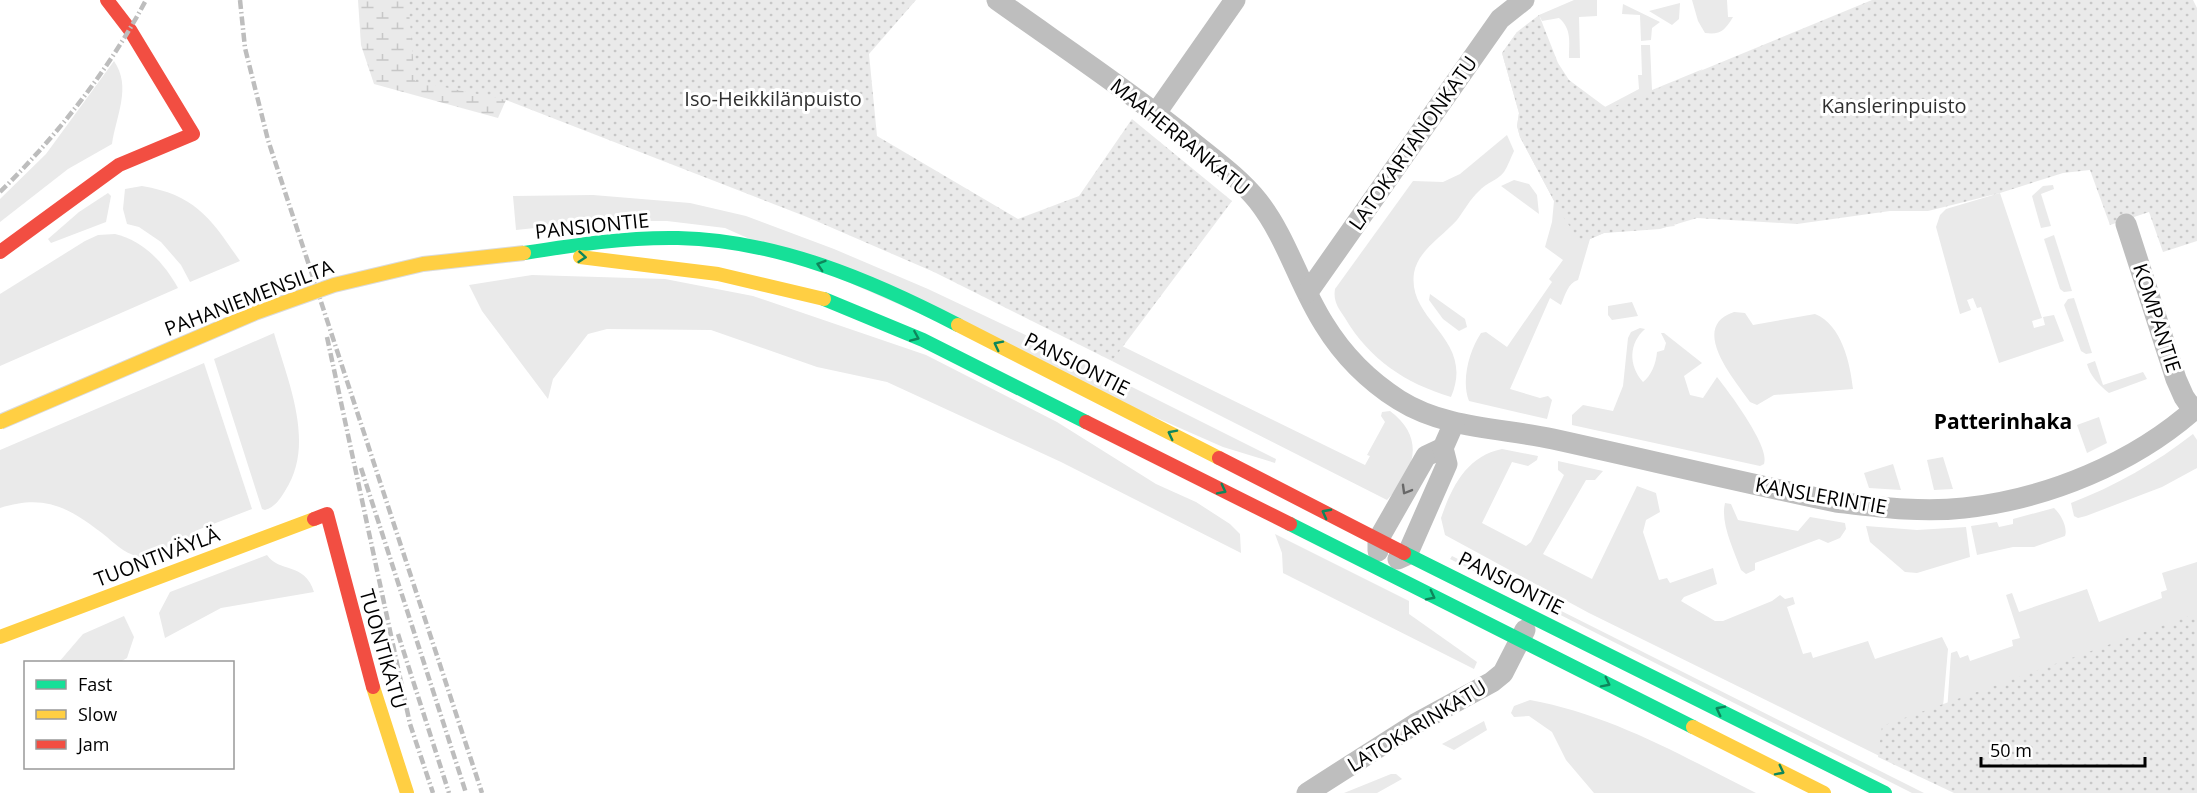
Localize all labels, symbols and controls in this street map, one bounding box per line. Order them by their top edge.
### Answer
street label: LATOKARTANONKATU [1342,50,1483,235]
street label: MAAHERRANKATU [1105,72,1256,201]
park label: Iso-Heikkilänpuisto [684,85,862,112]
park label: Kanslerinpuisto [1821,92,1967,119]
street label: PANSIONTIE [534,206,650,245]
one-way arrow [578,251,587,264]
street label: PAHANIEMENSILTA [161,253,337,342]
one-way arrow [816,259,827,272]
street label: KOMPANTIE [2127,260,2188,376]
street label: PANSIONTIE [1020,326,1134,402]
one-way arrow [908,329,919,341]
one-way arrow [994,341,1005,353]
district label: Patterinhaka [1934,407,2072,435]
one-way arrow [1168,429,1179,441]
street label: KANSLERINTIE [1753,471,1889,520]
one-way arrow [1216,483,1226,494]
one-way arrow [1402,484,1414,494]
one-way arrow [1322,509,1332,520]
street label: TUONTIVÄYLÄ [91,520,223,593]
street label: PANSIONTIE [1454,545,1568,621]
street label: TUONTIKATU [354,586,413,712]
one-way arrow [1425,588,1436,600]
legend [24,661,234,769]
text: Fast [78,672,112,696]
street label: LATOKARINKATU [1342,673,1491,778]
one-way arrow [1599,676,1610,688]
text: Slow [78,702,117,726]
one-way arrow [1716,706,1727,717]
scale bar [1981,730,2144,768]
text: Jam [76,732,110,756]
text: 50 m [1990,738,2032,762]
one-way arrow [1774,763,1785,775]

